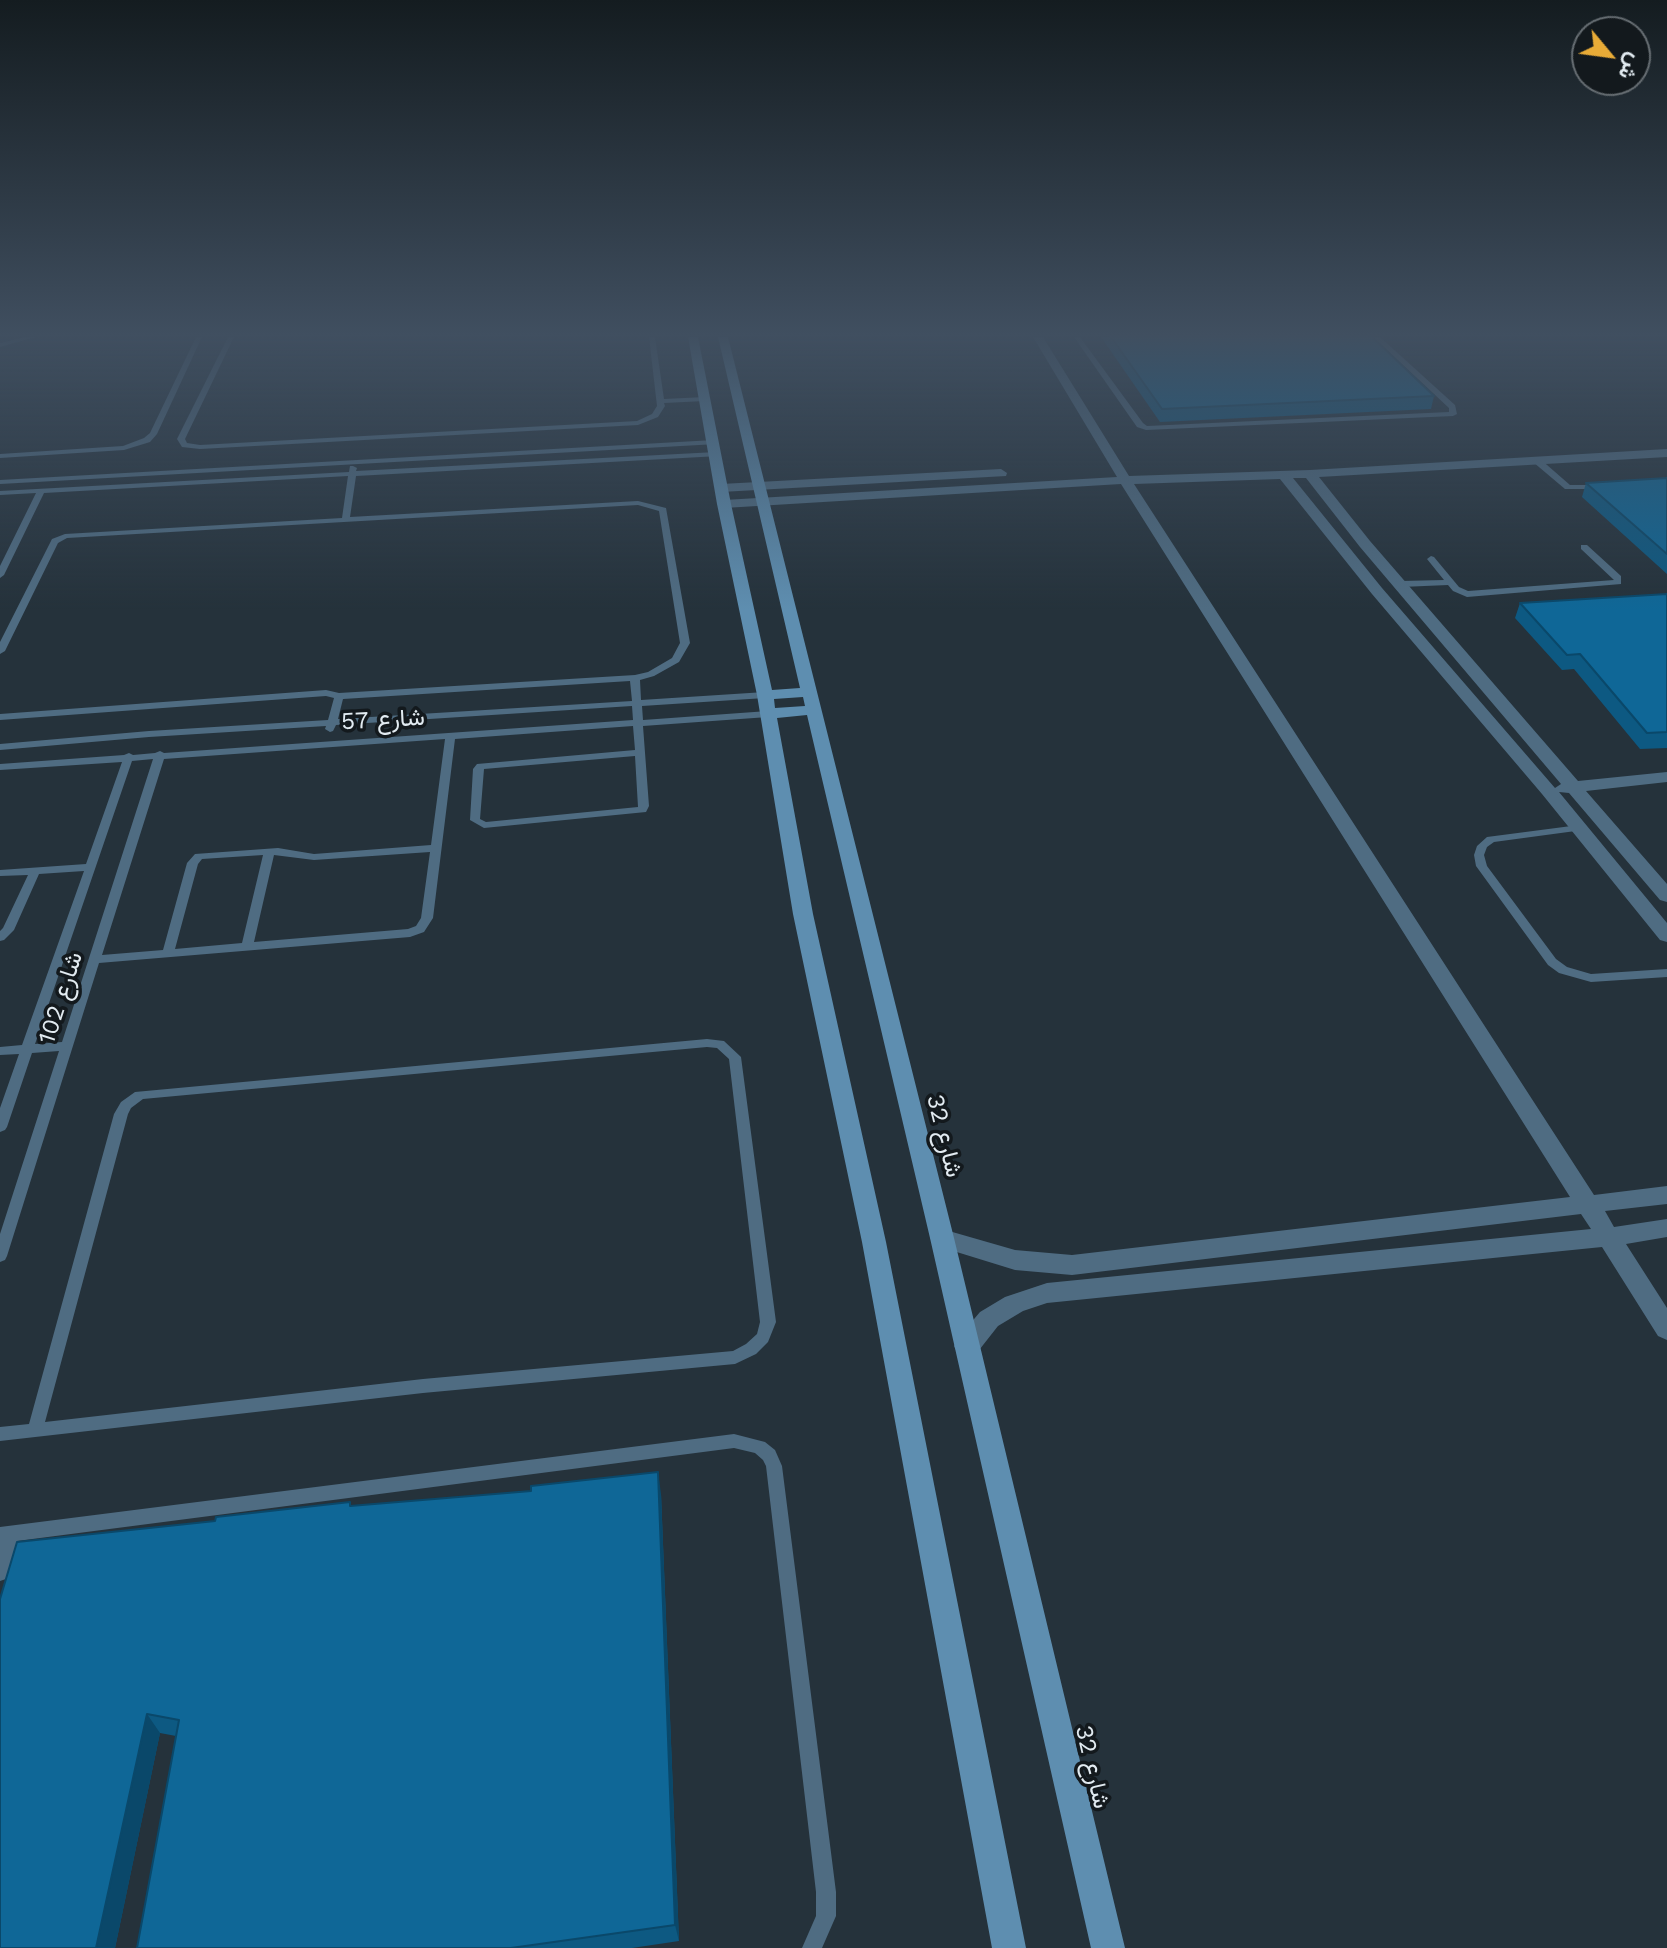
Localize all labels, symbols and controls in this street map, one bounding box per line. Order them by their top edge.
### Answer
north arrow [1571,16,1651,96]
text: ش [1613,49,1648,85]
street label: شارع 57 [340,703,426,737]
street label: شارع 102 [33,949,89,1047]
street label: شارع 32 [920,1092,968,1180]
street label: شارع 32 [1068,1723,1116,1811]

